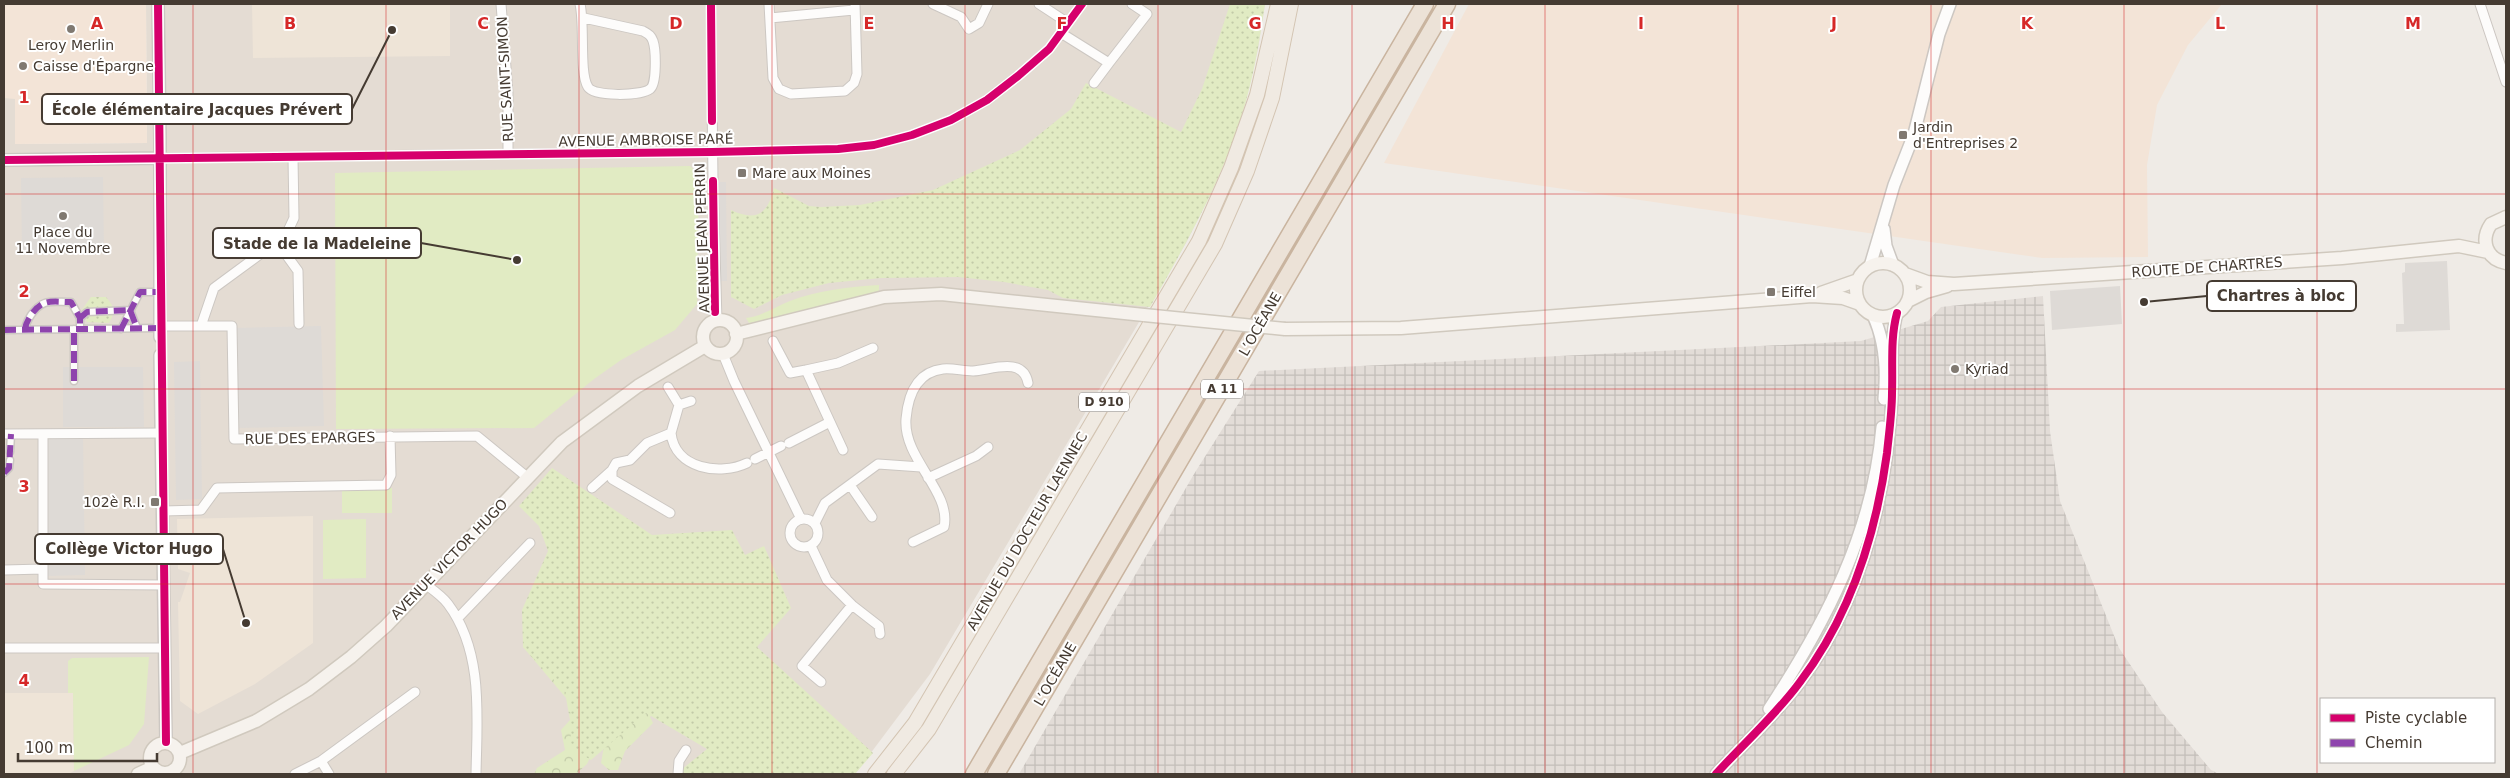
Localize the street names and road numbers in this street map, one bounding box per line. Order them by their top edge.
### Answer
street label: RUE SAINT-SIMON [494,16,516,142]
street label: AVENUE AMBROISE PARÉ [558,130,734,150]
street label: AVENUE JEAN PERRIN [691,163,713,313]
street label: ROUTE DE CHARTRES [2131,254,2283,280]
street label: L’OCÉANE [1235,289,1285,359]
road number: A 11 [1201,379,1243,398]
road number: D 910 [1079,392,1129,412]
street label: RUE DES EPARGES [245,429,375,447]
street label: AVENUE DU DOCTEUR LAENNEC [964,429,1091,633]
street label: AVENUE VICTOR HUGO [387,496,511,622]
street label: L’OCÉANE [1030,639,1080,709]

